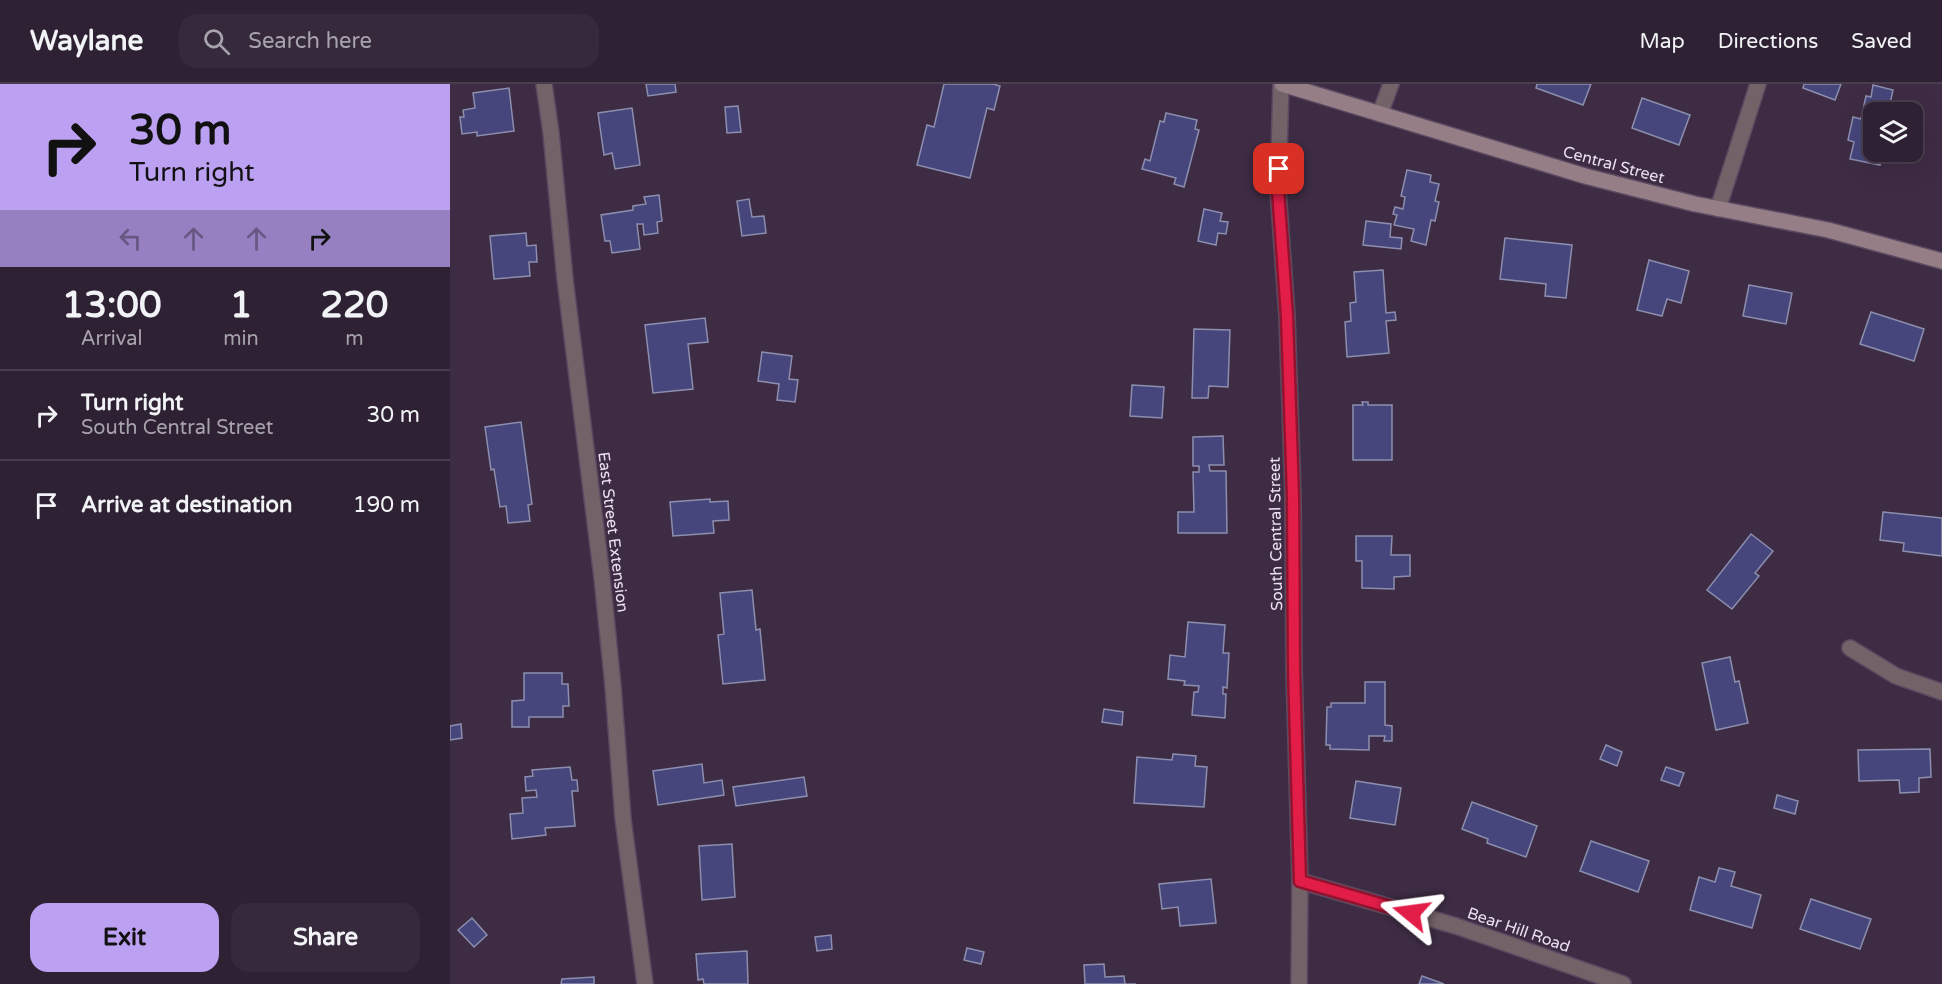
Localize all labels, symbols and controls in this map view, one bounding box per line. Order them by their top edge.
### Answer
search box [179,14,599,68]
text: Waylane [30,24,143,58]
icon: search [200,25,233,58]
text: Search here [248,28,372,54]
text: Map [1639,29,1685,54]
text: Directions [1718,29,1818,54]
text: Saved [1851,29,1912,54]
map controls [1863,102,1923,162]
button: layers [1863,102,1923,162]
text: 30 m [129,105,231,156]
icon: right [30,108,108,186]
street label: Central Street [1561,142,1667,188]
pin [1253,143,1304,194]
icon: arrive [1262,152,1295,185]
text: Turn right [129,156,255,189]
icon: left [114,222,147,255]
icon: ahead [177,222,210,255]
icon: ahead [240,222,273,255]
icon: right [303,222,336,255]
text: 13:00 [62,284,162,327]
text: 1 [230,284,252,327]
text: 220 [320,284,388,327]
text: Arrival [81,327,143,351]
text: min [223,327,259,351]
text: m [345,327,364,351]
text: Turn right [81,390,183,416]
icon: right [30,399,63,432]
text: 30 m [366,402,420,428]
text: South Central Street [81,416,273,440]
street label: East Street Extension [593,451,633,614]
street label: South Central Street [1265,457,1287,611]
icon: arrive [30,489,63,522]
text: Arrive at destination [81,492,292,518]
text: 190 m [353,492,420,518]
position arrow [1379,881,1443,945]
button: Exit [30,903,219,972]
button: Share [231,903,420,972]
street label: Bear Hill Road [1465,903,1573,957]

